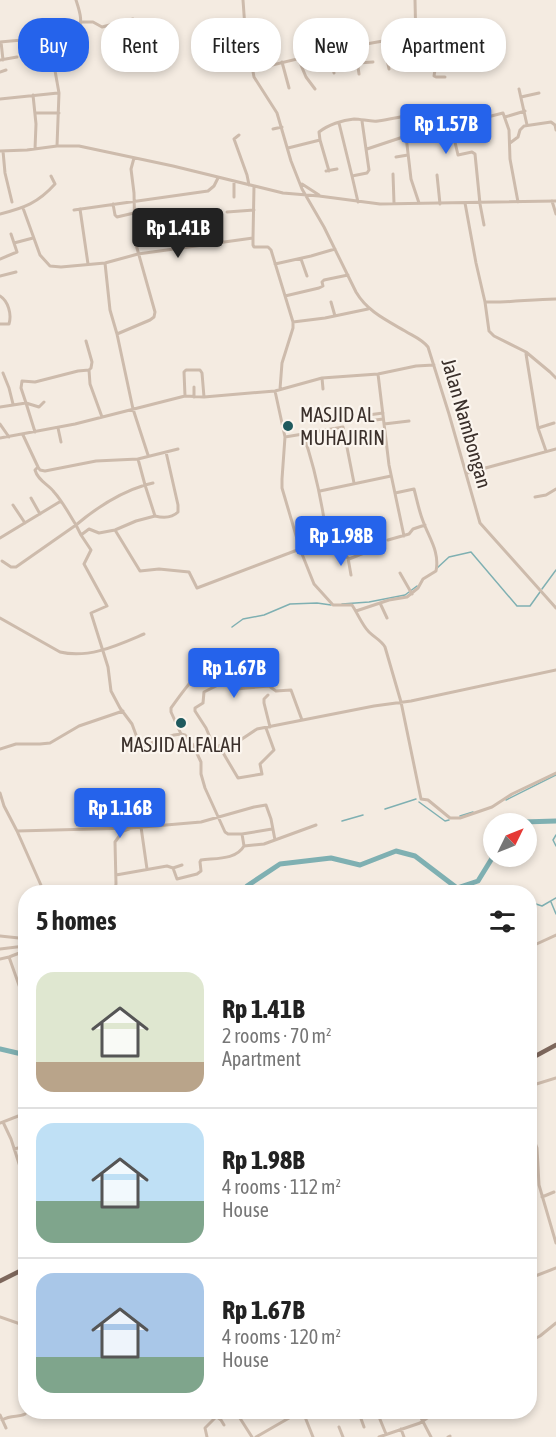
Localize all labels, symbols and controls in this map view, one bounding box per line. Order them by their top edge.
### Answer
chip: Buy [18,18,89,72]
chip: Rent [101,18,179,72]
chip: Filters [191,18,281,72]
chip: New [293,18,369,72]
chip: Apartment [381,18,506,72]
pin: Rp 1.57B [384,104,508,155]
text: Rp 1.57B [414,112,478,135]
pin: Rp 1.41B [116,208,240,259]
text: Rp 1.41B [146,216,210,239]
street label: Jalan Nambongan [437,355,497,491]
place label: MASJID AL MUHAJIRIN [300,403,385,449]
marker: MASJID AL MUHAJIRIN [281,419,295,433]
pin: Rp 1.98B [279,516,403,567]
text: Rp 1.98B [309,524,373,547]
pin: Rp 1.67B [172,648,296,699]
text: Rp 1.67B [202,656,266,679]
marker: MASJID ALFALAH [174,716,188,730]
place label: MASJID ALFALAH [120,733,242,756]
pin: Rp 1.16B [58,788,182,839]
text: Rp 1.16B [88,796,152,819]
north arrow [483,813,537,867]
map controls [483,813,537,867]
icon: filters [486,905,519,938]
text: 5 homes [36,906,116,936]
text: Rp 1.41B [222,994,305,1024]
icon: home [84,996,156,1068]
text: 2 rooms · 70 m² [222,1024,332,1047]
text: Apartment [222,1047,301,1070]
text: Rp 1.98B [222,1145,305,1175]
icon: home [84,1147,156,1219]
text: 4 rooms · 112 m² [222,1175,341,1198]
text: House [222,1198,269,1221]
text: Rp 1.67B [222,1295,305,1325]
icon: home [84,1297,156,1369]
text: 4 rooms · 120 m² [222,1325,341,1348]
text: House [222,1348,269,1371]

